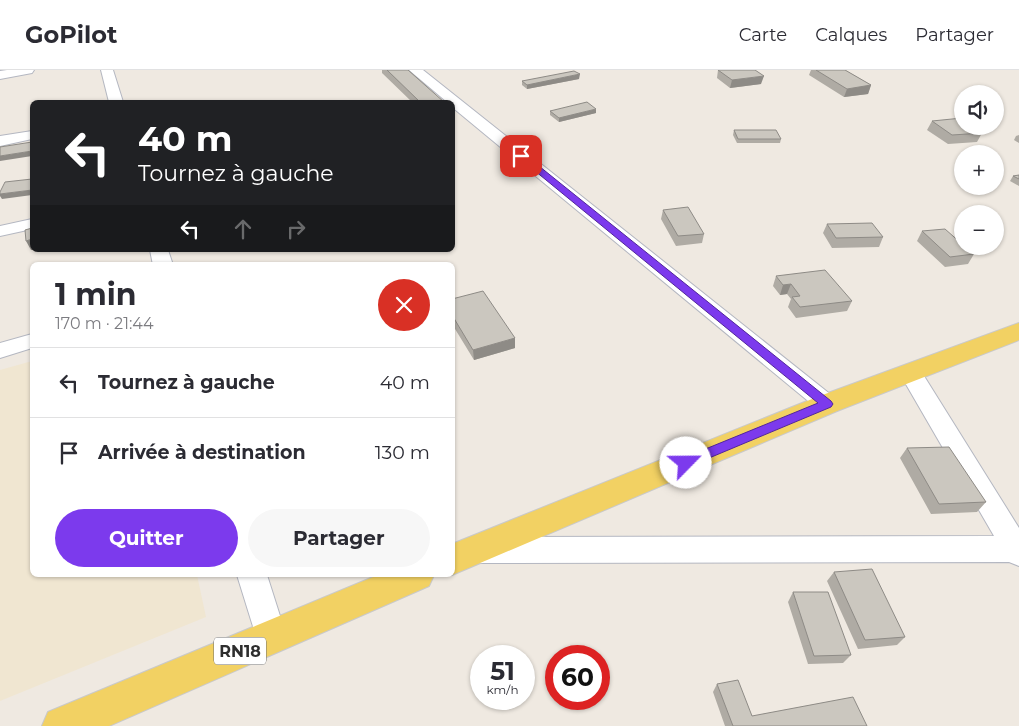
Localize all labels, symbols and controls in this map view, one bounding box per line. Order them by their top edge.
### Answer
text: GoPilot [25,20,117,49]
text: Carte [739,24,787,46]
text: Calques [815,24,887,46]
text: Partager [915,24,994,46]
map controls [954,85,1004,255]
button: sound [954,85,1004,135]
text: 40 m [138,117,233,160]
icon: left [55,120,120,185]
pin [500,135,542,177]
icon: arrive [507,142,535,170]
button: + [954,145,1004,195]
text: Tournez à gauche [138,160,334,187]
button: − [954,205,1004,255]
icon: left [176,215,204,243]
icon: ahead [229,215,257,243]
icon: right [282,215,310,243]
text: 1 min [55,276,136,313]
button: close [378,279,430,331]
text: 170 m · 21:44 [55,314,153,333]
icon: left [55,369,83,397]
text: Tournez à gauche [98,371,275,394]
text: 40 m [380,371,430,394]
position arrow [659,436,711,488]
icon: arrive [55,439,83,467]
text: Arrivée à destination [98,441,306,464]
text: 130 m [375,441,430,464]
button: Quitter [55,509,238,567]
button: Partager [248,509,430,567]
road number: RN18 [214,638,266,664]
speed limit sign: 60 [545,645,610,710]
text: 51 [490,656,515,686]
text: km/h [486,682,519,697]

